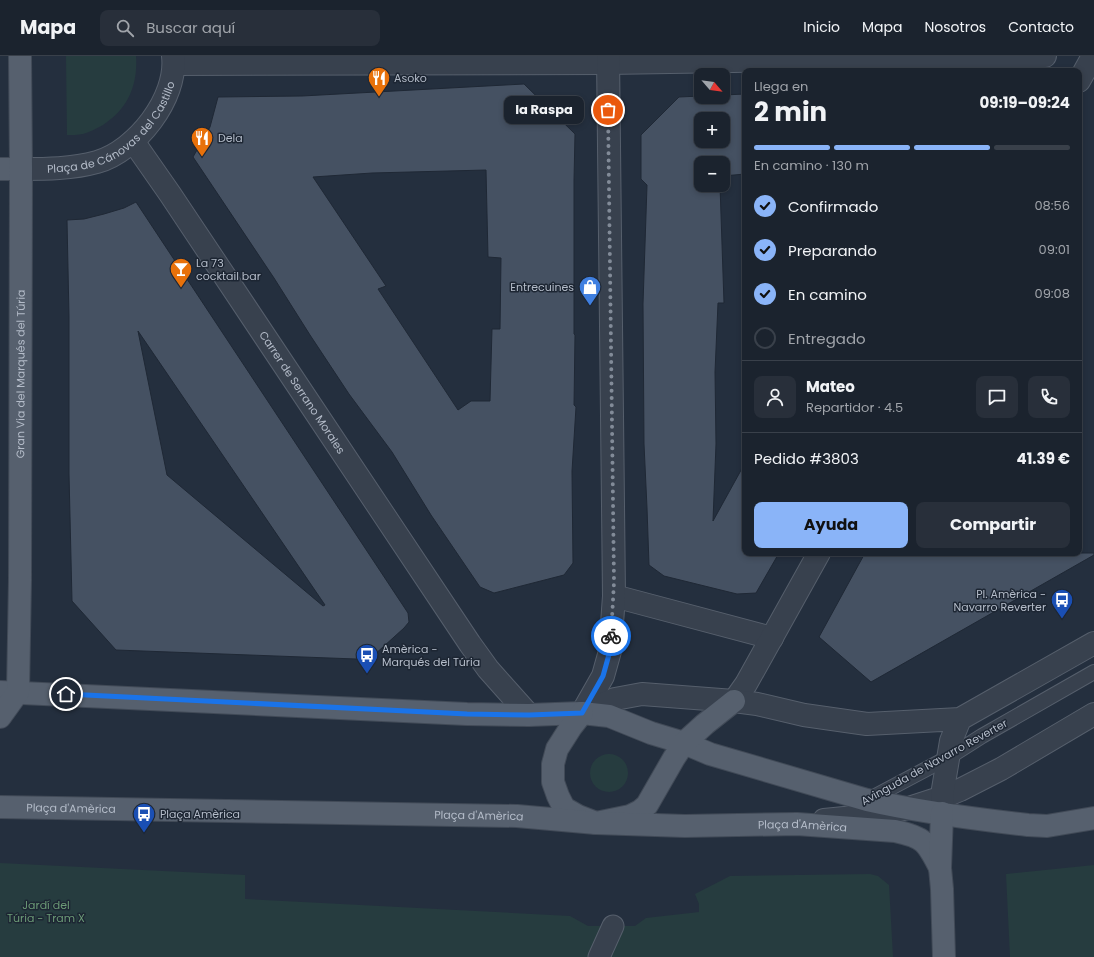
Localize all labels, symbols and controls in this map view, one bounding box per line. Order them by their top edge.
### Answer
search box [100,10,380,46]
text: Mapa [20,14,76,41]
icon: search [114,17,136,39]
text: Buscar aquí [146,17,235,38]
text: Inicio [803,17,840,37]
text: Mapa [862,17,903,37]
text: Nosotros [925,17,986,37]
text: Contacto [1008,17,1074,37]
restaurant icon: Asoko [366,65,392,98]
north arrow [694,68,730,104]
map controls [694,68,730,192]
place label: Asoko [394,70,427,86]
text: Llega en [754,77,808,96]
street label: Plaça de Cánovas del Castillo [47,79,179,177]
text: 09:19–09:24 [979,92,1070,113]
pin [591,93,625,127]
text: 2 min [754,94,827,130]
callout: la Raspa [504,96,584,124]
icon: bag [597,99,619,121]
text: la Raspa [515,100,573,119]
button: + [694,112,730,148]
restaurant icon: Dela [189,125,215,158]
place label: Dela [218,130,243,146]
button: − [694,156,730,192]
text: En camino · 130 m [754,156,869,175]
icon: check [754,195,776,217]
text: Confirmado [788,196,878,217]
text: 08:56 [1034,196,1070,215]
icon: check [754,239,776,261]
text: Preparando [788,240,877,261]
text: 09:01 [1039,240,1070,259]
place label: La 73 cocktail bar [196,255,261,284]
bar icon: La 73 cocktail bar [168,256,194,289]
shop icon: Entrecuines [577,274,603,307]
place label: Entrecuines [510,279,574,295]
icon: check [754,283,776,305]
text: En camino [788,284,867,305]
text: 09:08 [1035,284,1070,303]
street label: Gran Via del Marqués del Túria [12,289,29,458]
street label: Carrer de Serrano Morales [255,328,349,457]
text: Entregado [788,328,866,349]
button: person [754,376,796,418]
text: Mateo [806,376,855,397]
button: chat [976,376,1018,418]
button: phone [1028,376,1070,418]
text: Repartidor · 4.5 [806,398,903,417]
text: Pedido #3803 [754,448,859,469]
text: 41.39 € [1017,448,1070,469]
button: Ayuda [754,502,908,548]
button: Compartir [916,502,1070,548]
place label: Pl. Amèrica - Navarro Reverter [954,586,1046,615]
bus stop icon: Pl. Amèrica - Navarro Reverter [1049,587,1075,620]
courier [591,616,631,656]
icon: bike [600,625,622,647]
place label: Amèrica - Marqués del Túria [382,641,480,670]
bus stop icon: Amèrica - Marqués del Túria [354,642,380,675]
pin [49,677,83,711]
icon: home [55,683,77,705]
street label: Avinguda de Navarro Reverter [858,715,1010,809]
street label: Plaça d'Amèrica [26,799,116,817]
bus stop icon: Plaça Amèrica [131,801,157,834]
place label: Plaça Amèrica [160,806,240,822]
street label: Plaça d'Amèrica [434,807,524,825]
street label: Plaça d'Amèrica [758,816,848,836]
park label: Jardí del Túria - Tram X [7,897,85,926]

